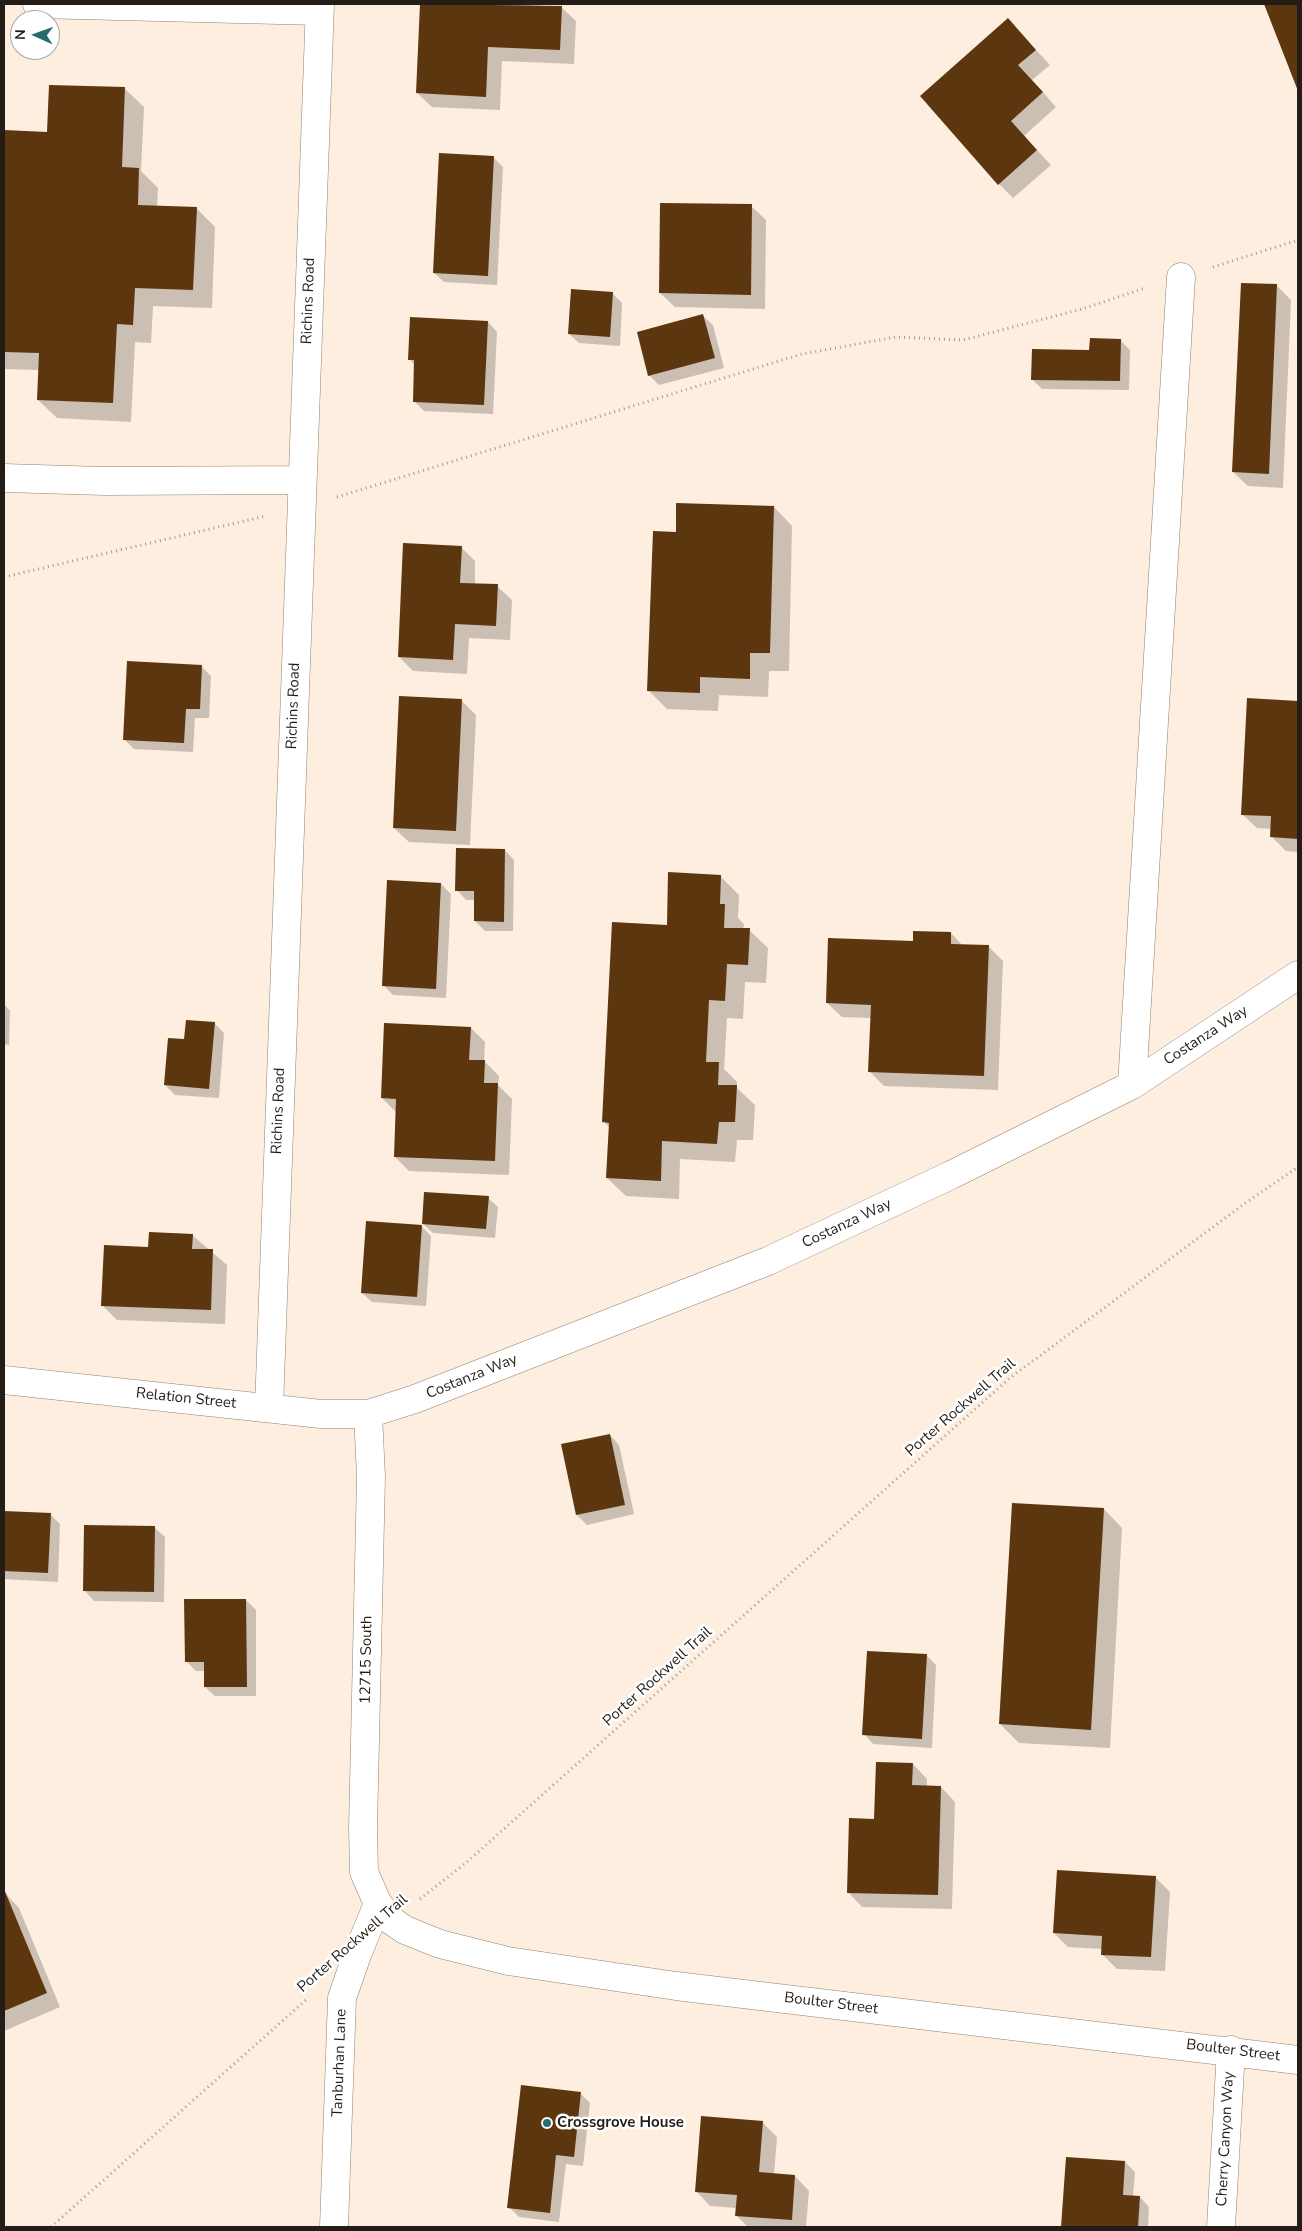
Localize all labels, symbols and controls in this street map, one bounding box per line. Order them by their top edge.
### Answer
north arrow [10,10,60,60]
text: N [11,29,30,40]
street label: Richins Road [298,257,320,345]
street label: Richins Road [283,662,305,750]
street label: Costanza Way [1161,1002,1251,1070]
street label: Richins Road [268,1067,290,1155]
street label: Costanza Way [799,1195,895,1253]
street label: Costanza Way [424,1351,520,1403]
street label: Porter Rockwell Trail [902,1355,1020,1461]
street label: Relation Street [135,1385,237,1413]
street label: 12715 South [357,1616,377,1704]
street label: Porter Rockwell Trail [600,1623,716,1731]
street label: Porter Rockwell Trail [294,1891,412,1997]
street label: Boulter Street [783,1989,879,2019]
street label: Tanburhan Lane [329,2009,351,2117]
street label: Boulter Street [1185,2036,1281,2066]
street label: Cherry Canyon Way [1213,2071,1239,2207]
place label: Crossgrove House [557,2114,684,2132]
marker: Crossgrove House [541,2117,553,2129]

